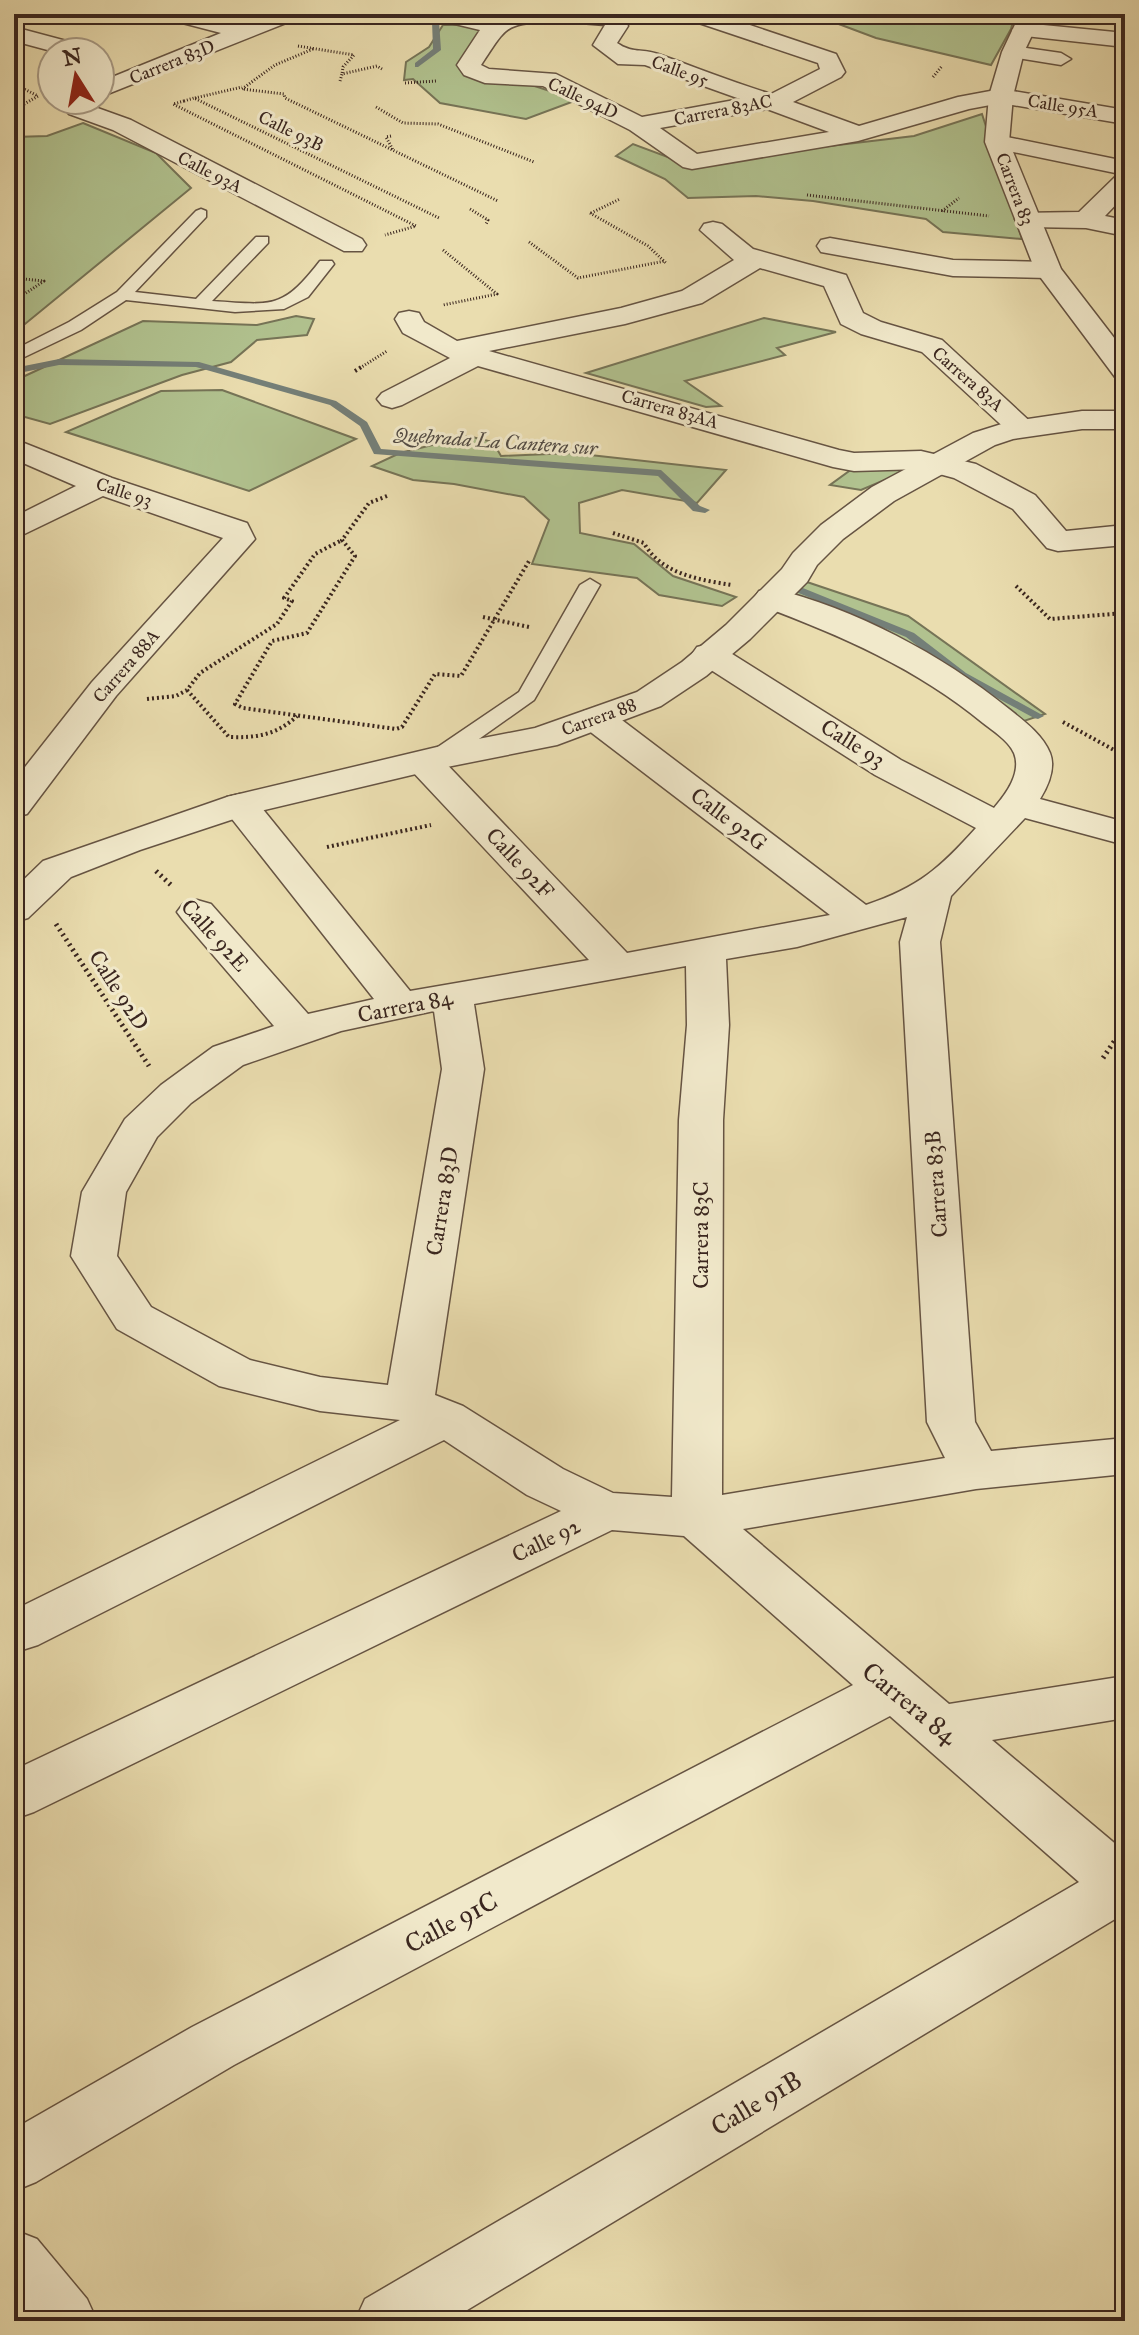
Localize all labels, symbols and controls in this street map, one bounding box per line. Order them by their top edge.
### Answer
street label: Carrera 83D [126,35,218,89]
north arrow [36,36,116,116]
text: N [61,42,84,72]
street label: Calle 95 [649,51,712,92]
street label: Calle 94D [544,72,622,124]
street label: Carrera 83AC [672,90,774,130]
street label: Calle 95A [1026,90,1100,122]
street label: Calle 93B [255,106,327,156]
street label: Calle 93A [174,146,246,198]
street label: Carrera 83 [991,150,1039,228]
street label: Carrera 83A [928,342,1008,416]
street label: Carrera 83AA [619,385,721,433]
water label: Quebrada La Cantera sur [393,422,600,460]
street label: Calle 93 [93,473,155,511]
street label: Carrera 88A [88,625,164,707]
street label: Carrera 88 [559,693,639,741]
street label: Calle 93 [816,713,890,773]
street label: Calle 92G [685,782,773,856]
street label: Calle 92F [480,822,560,904]
street label: Calle 92E [175,893,255,977]
street label: Calle 92D [83,945,155,1035]
street label: Carrera 84 [355,983,455,1028]
street label: Carrera 83B [919,1130,953,1238]
street label: Carrera 83D [420,1145,464,1257]
street label: Carrera 83C [687,1181,714,1289]
street label: Calle 92 [507,1512,585,1568]
street label: Carrera 84 [856,1655,965,1751]
street label: Calle 91C [399,1884,503,1960]
street label: Calle 91B [705,2063,807,2143]

